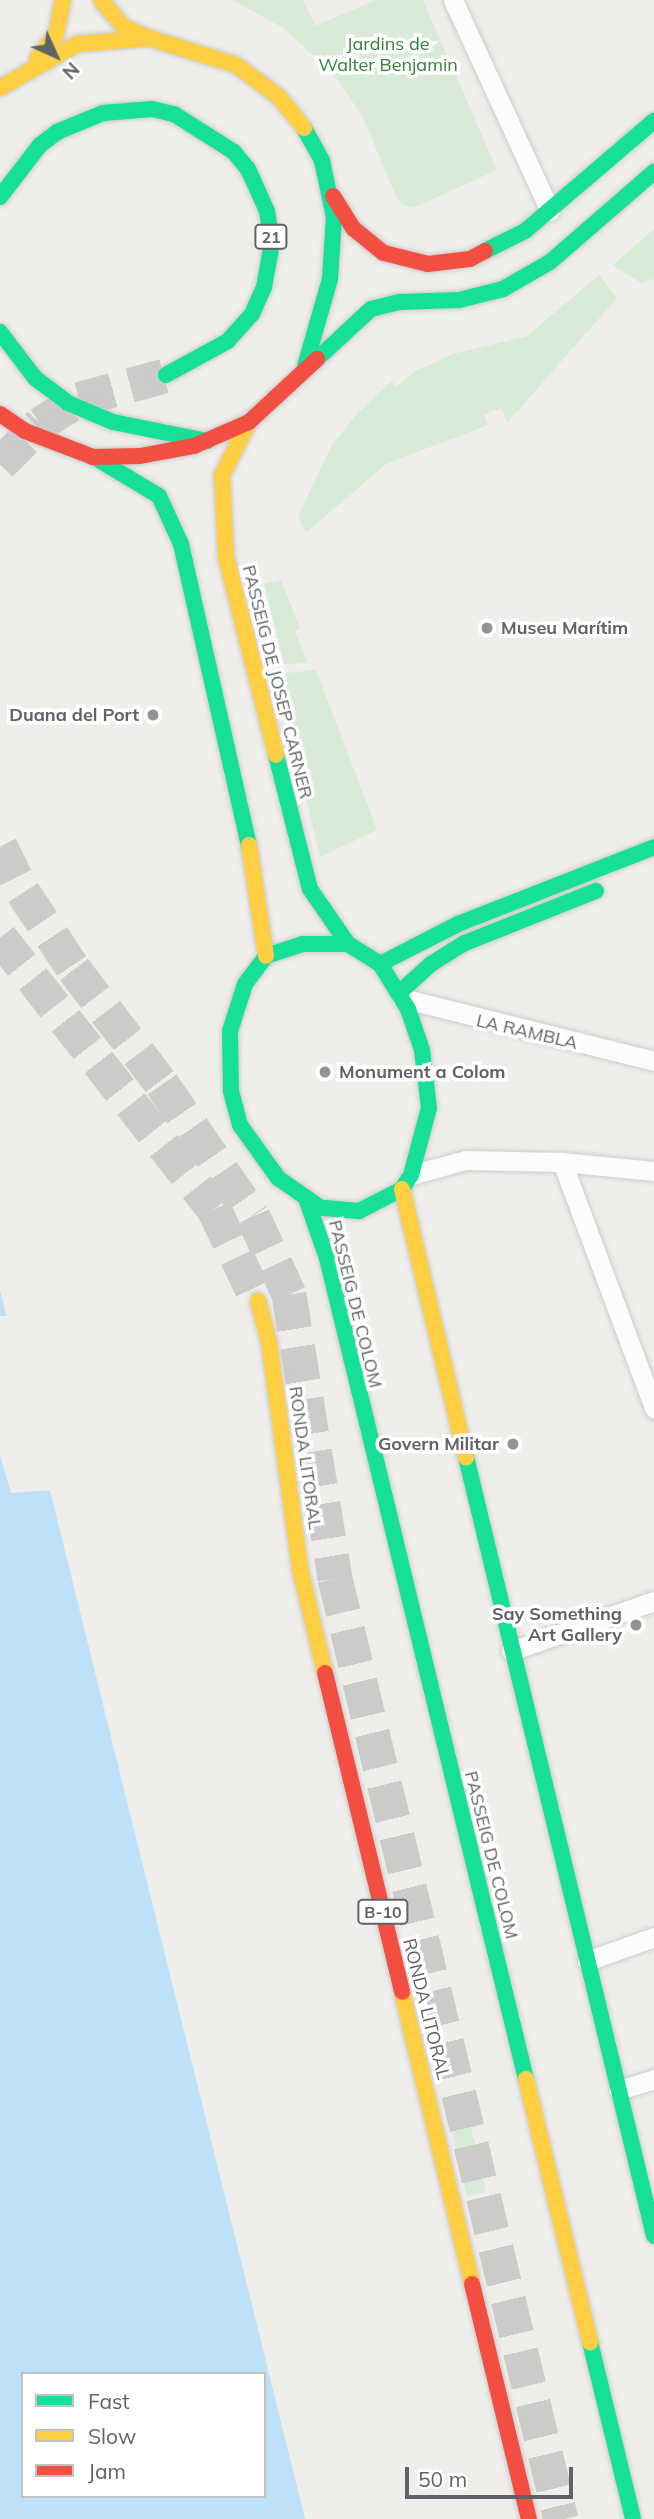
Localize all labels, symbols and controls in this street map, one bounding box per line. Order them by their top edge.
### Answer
north arrow [21,21,91,91]
park label: Jardins de Walter Benjamin [318,34,458,76]
text: N [57,57,84,84]
road number: 21 [254,224,288,249]
street label: PASSEIG DE JOSEP CARNER [237,563,317,801]
place label: Museu Marítim [501,617,628,639]
marker: Museu Marítim [479,620,495,636]
place label: Duana del Port [9,704,139,726]
marker: Duana del Port [145,707,161,723]
street label: LA RAMBLA [474,1010,580,1054]
place label: Monument a Colom [339,1061,506,1083]
marker: Monument a Colom [317,1064,333,1080]
street label: PASSEIG DE COLOM [324,1218,386,1390]
street label: RONDA LITORAL [284,1385,326,1531]
place label: Govern Militar [378,1433,499,1455]
marker: Govern Militar [505,1436,521,1452]
place label: Say Something Art Gallery [492,1604,622,1646]
marker: Say Something Art Gallery [628,1617,644,1633]
street label: PASSEIG DE COLOM [460,1769,522,1941]
road number: B-10 [357,1900,409,1924]
street label: RONDA LITORAL [398,1936,454,2082]
legend [21,2372,266,2498]
text: Fast [88,2388,130,2414]
text: Slow [88,2423,136,2449]
scale bar [409,2452,577,2496]
text: Jam [88,2458,126,2484]
text: 50 m [418,2466,467,2492]

